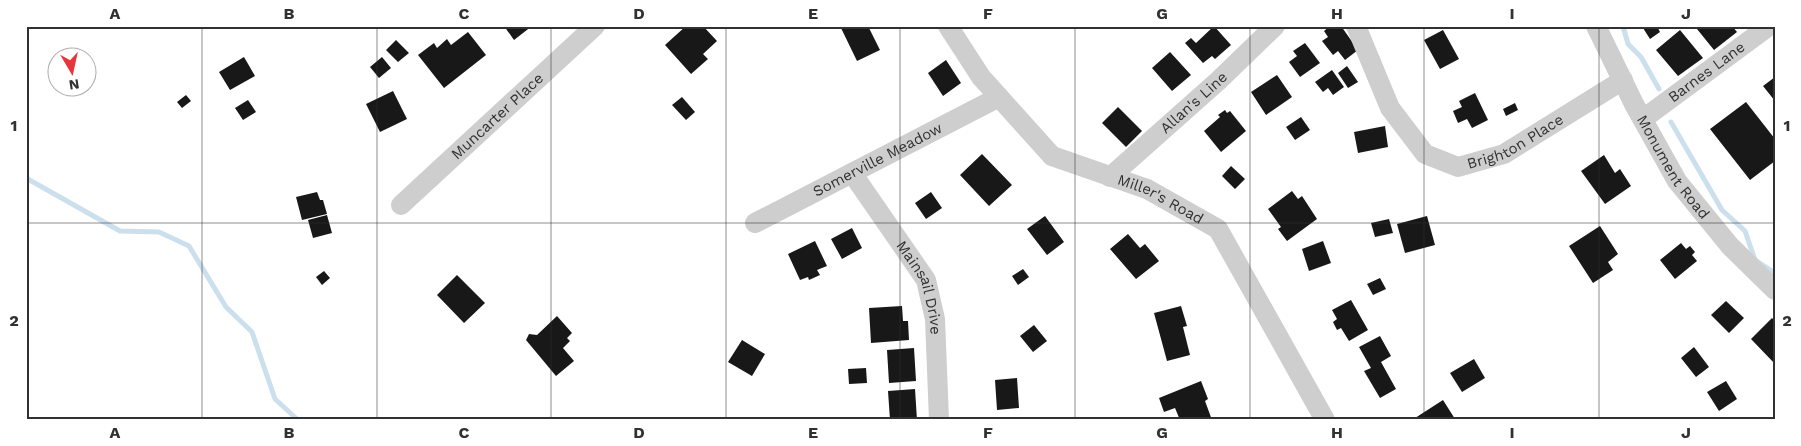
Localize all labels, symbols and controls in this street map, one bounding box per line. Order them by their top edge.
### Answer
text: A [110,4,121,23]
text: B [284,4,295,23]
text: C [459,4,470,23]
text: D [633,4,645,23]
text: E [808,4,818,23]
text: F [983,4,993,23]
text: G [1156,4,1168,23]
text: H [1331,4,1343,23]
text: I [1509,4,1515,23]
text: J [1681,4,1691,23]
street label: Barnes Lane [1665,38,1748,106]
north arrow [48,48,98,98]
street label: Allan's Line [1156,68,1231,137]
street label: Muncarter Place [447,69,547,163]
text: N [68,76,80,94]
street label: Brighton Place [1465,110,1567,173]
street label: Monument Road [1633,112,1713,223]
text: 1 [11,116,17,135]
text: 1 [1784,116,1790,135]
street label: Somerville Meadow [810,119,946,201]
street label: Miller's Road [1115,171,1207,228]
street label: Mainsail Drive [893,237,945,335]
text: 2 [9,311,19,330]
text: 2 [1782,311,1792,330]
text: A [110,423,121,442]
text: B [284,423,295,442]
text: C [459,423,470,442]
text: D [633,423,645,442]
text: E [808,423,818,442]
text: F [983,423,993,442]
text: G [1156,423,1168,442]
text: H [1331,423,1343,442]
text: I [1509,423,1515,442]
text: J [1681,423,1691,442]

